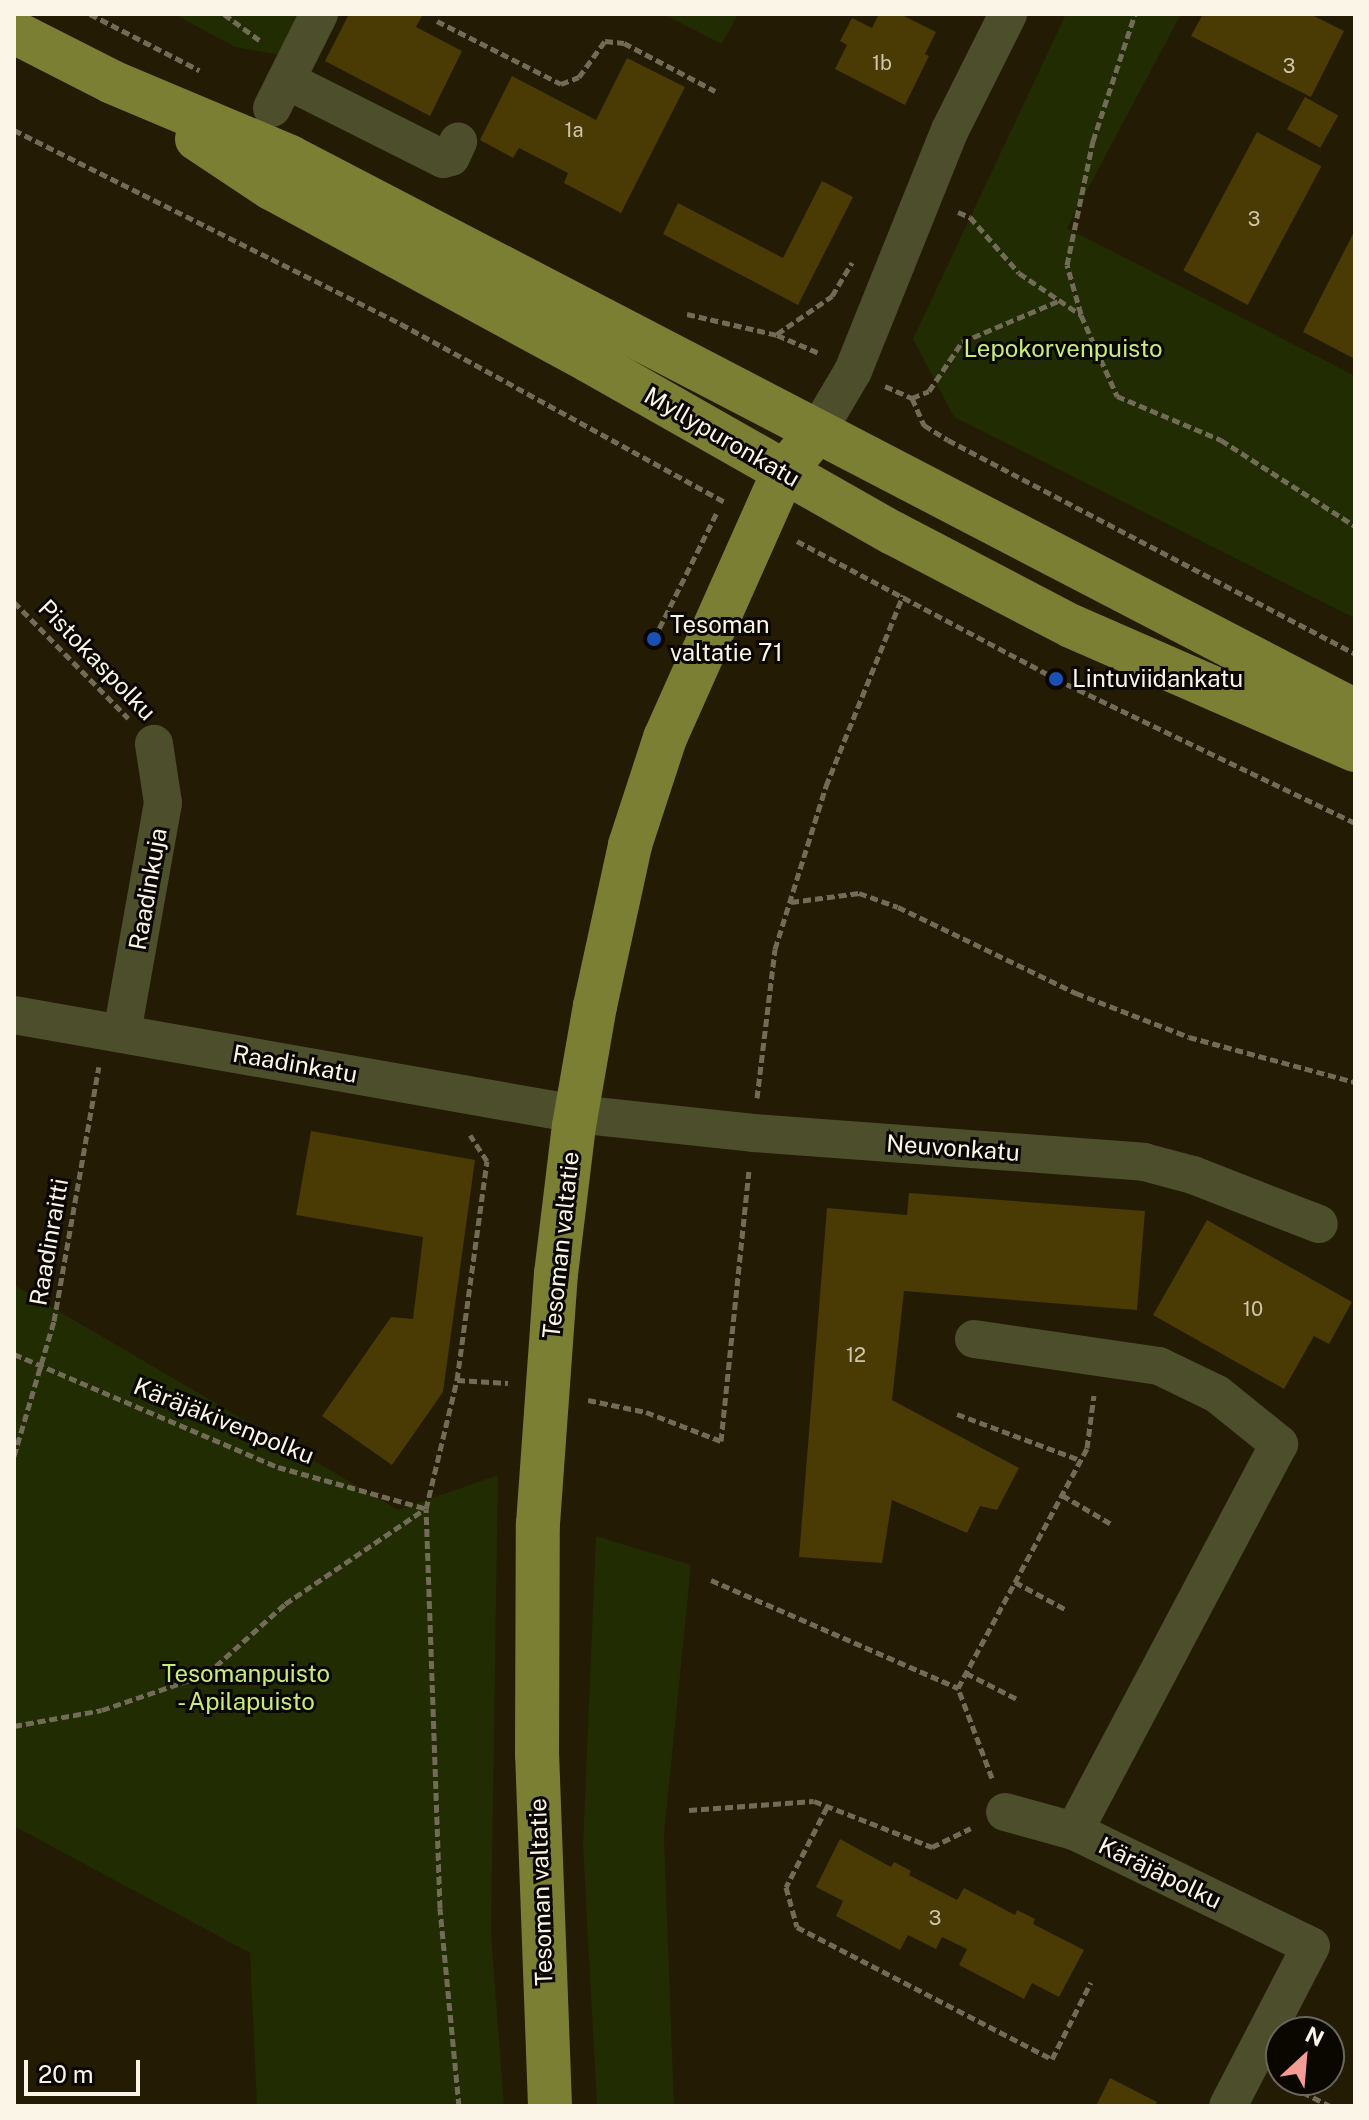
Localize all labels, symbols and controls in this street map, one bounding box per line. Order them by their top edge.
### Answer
house number: 1b [872,51,892,75]
house number: 3 [1283,54,1295,78]
house number: 1a [564,118,584,142]
house number: 3 [1248,207,1260,231]
park label: Lepokorvenpuisto [963,335,1163,363]
street label: Myllypuronkatu [639,381,805,493]
street label: Pistokaspolku [32,594,162,726]
place label: Tesoman valtatie 71 [670,611,783,667]
marker: Tesoman valtatie 71 [645,630,663,648]
place label: Lintuviidankatu [1072,665,1243,693]
marker: Lintuviidankatu [1047,670,1065,688]
street label: Raadinkuja [123,826,173,952]
street label: Raadinkatu [230,1039,360,1089]
street label: Neuvonkatu [885,1129,1021,1167]
street label: Tesoman valtatie [537,1150,585,1340]
street label: Raadinraitti [24,1176,74,1308]
house number: 10 [1243,1297,1263,1321]
house number: 12 [846,1343,866,1367]
street label: Käräjäkivenpolku [130,1372,318,1470]
park label: Tesomanpuisto - Apilapuisto [162,1660,330,1716]
street label: Tesoman valtatie [523,1798,559,1986]
street label: Käräjäpolku [1094,1831,1226,1915]
house number: 3 [929,1906,941,1930]
north arrow [1265,2016,1345,2096]
text: N [1301,2021,1328,2052]
scale bar [28,2044,144,2094]
text: 20 m [38,2060,94,2088]

